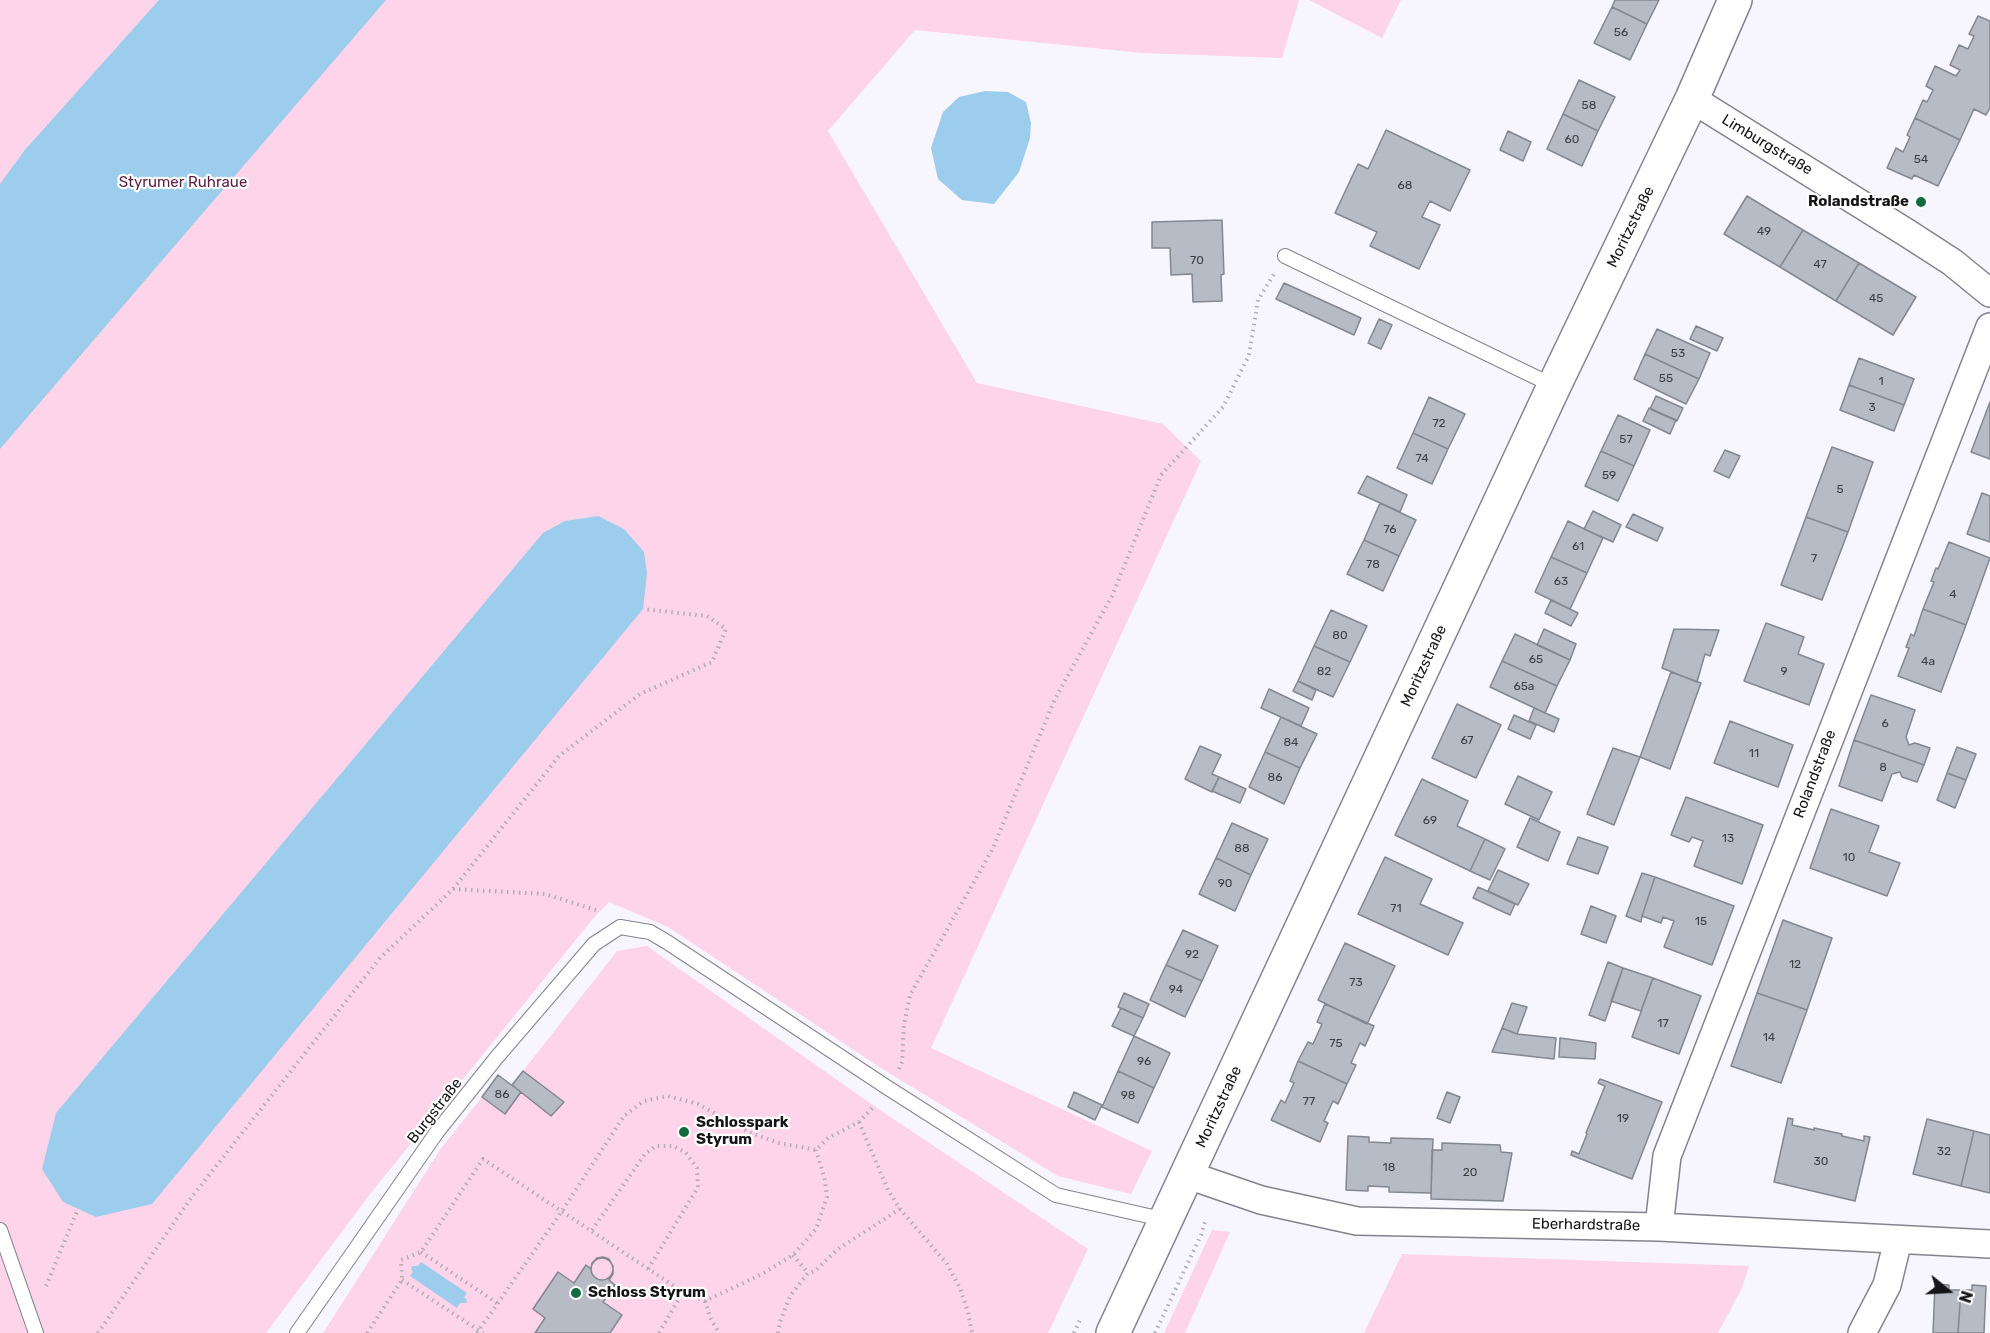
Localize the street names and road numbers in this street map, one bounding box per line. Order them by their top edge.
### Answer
street label: Limburgstraße [1718,111,1816,179]
street label: Moritzstraße [1604,184,1658,270]
street label: Moritzstraße [1397,622,1451,710]
street label: Rolandstraße [1790,727,1840,821]
street label: Moritzstraße [1192,1063,1246,1151]
street label: Burgstraße [404,1075,466,1147]
street label: Eberhardstraße [1532,1215,1640,1235]

